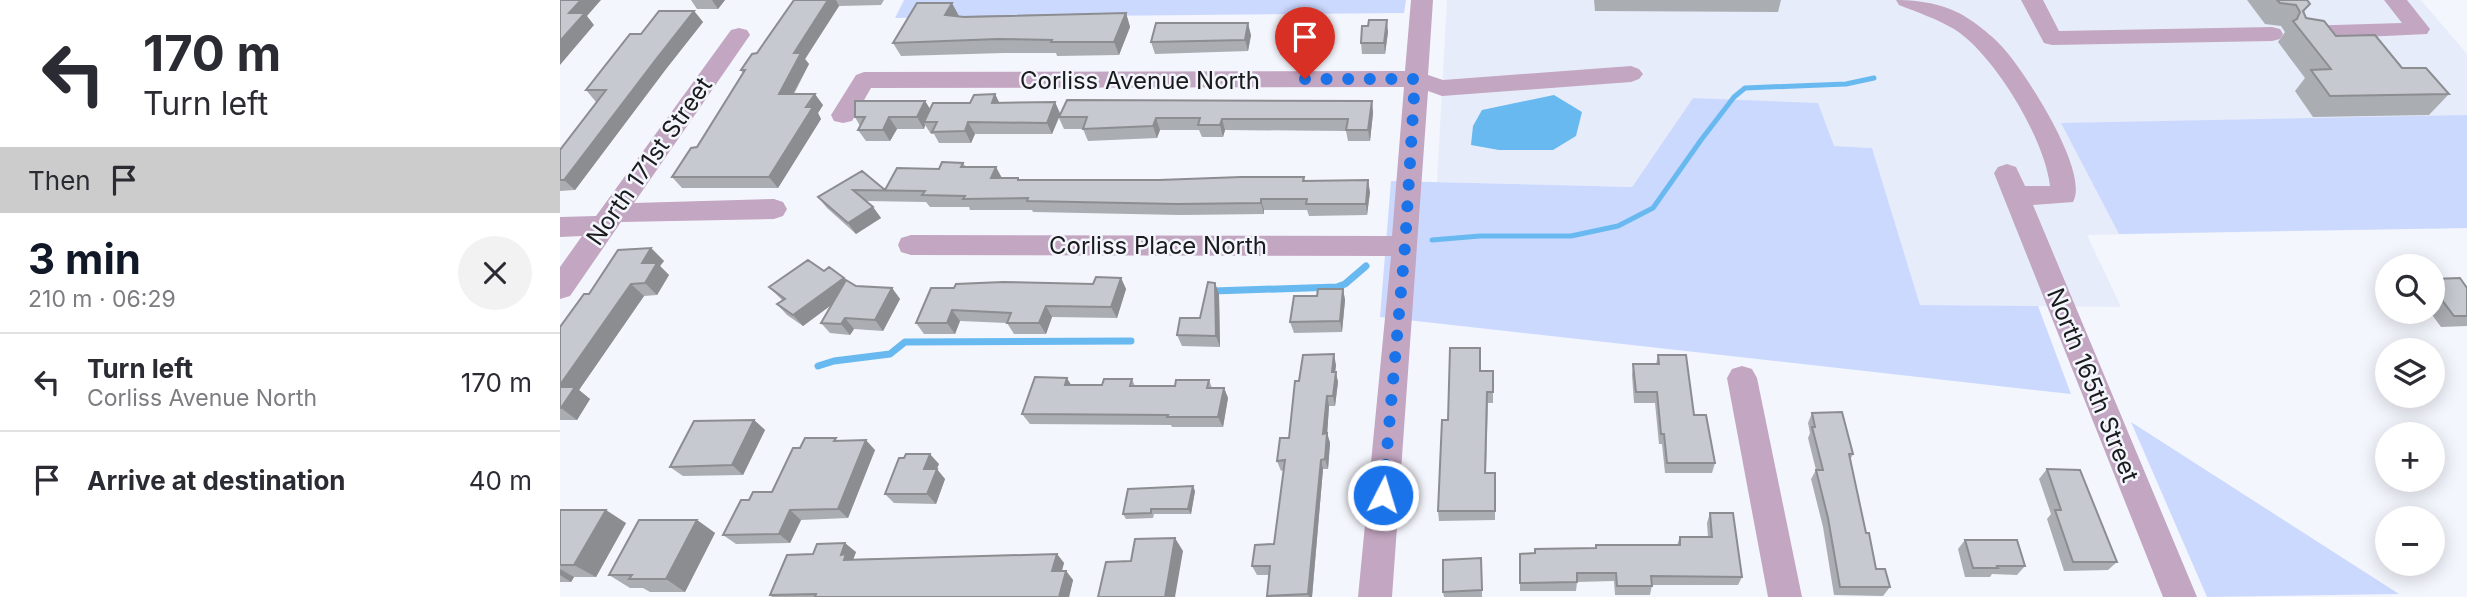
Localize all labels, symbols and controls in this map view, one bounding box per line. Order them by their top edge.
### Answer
pin [1275,7,1335,79]
icon: arrive [1286,18,1324,56]
text: 170 m [143,24,281,83]
icon: left [28,28,119,119]
street label: Corliss Avenue North [1020,66,1260,95]
street label: North 171st Street [580,71,718,251]
text: Turn left [143,84,268,123]
icon: arrive [105,161,143,199]
text: Then [28,165,91,196]
street label: Corliss Place North [1049,231,1267,260]
text: 3 min [28,233,141,284]
button: close [458,236,532,310]
map controls [2375,254,2445,576]
button: search [2375,254,2445,324]
street label: North 165th Street [2041,284,2145,486]
text: 210 m · 06:29 [28,285,176,313]
button: layers [2375,338,2445,408]
text: Turn left [87,353,193,384]
icon: left [28,363,66,401]
text: 170 m [461,367,532,398]
text: Corliss Avenue North [87,384,317,412]
button: + [2375,422,2445,492]
position arrow [1346,458,1420,532]
icon: arrive [28,461,66,499]
text: Arrive at destination [87,465,346,496]
text: 40 m [469,465,532,496]
button: − [2375,506,2445,576]

